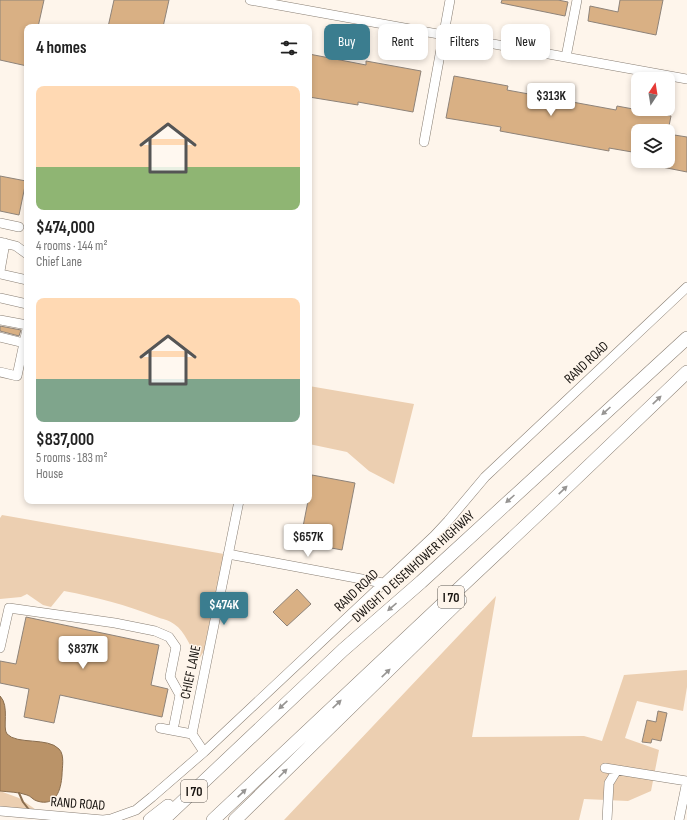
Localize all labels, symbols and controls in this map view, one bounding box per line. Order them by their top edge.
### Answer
chip: Buy [324,24,370,60]
chip: Rent [378,24,428,60]
chip: Filters [436,24,493,60]
chip: New [501,24,550,60]
icon: filters [278,37,300,59]
text: 4 homes [36,38,87,58]
north arrow [631,72,675,116]
map controls [631,72,675,168]
pin: $313K [523,83,579,117]
text: $313K [536,88,566,104]
icon: home [132,112,204,184]
button: layers [631,124,675,168]
text: $474,000 [36,218,95,238]
text: 4 rooms · 144 m² [36,238,107,254]
text: Chief Lane [36,254,82,270]
icon: home [132,324,204,396]
street label: RAND ROAD [561,337,612,387]
one-way arrow [652,395,662,405]
one-way arrow [601,407,612,416]
text: $837,000 [36,430,94,450]
text: 5 rooms · 183 m² [36,450,107,466]
text: House [36,466,63,482]
one-way arrow [558,485,568,495]
one-way arrow [505,494,515,504]
street label: DWIGHT D EISENHOWER HIGHWAY [349,507,478,626]
pin: $657K [280,524,336,558]
text: $657K [293,529,323,545]
street label: RAND ROAD [331,565,382,615]
road number: I 70 [438,586,464,608]
pin: $474K [196,592,252,626]
text: $474K [209,597,239,613]
one-way arrow [386,603,397,612]
pin: $837K [55,636,111,670]
text: $837K [68,641,98,657]
street label: CHIEF LANE [177,643,205,701]
one-way arrow [381,668,391,678]
one-way arrow [331,700,342,709]
one-way arrow [278,701,289,710]
one-way arrow [278,768,288,778]
road number: I 70 [181,780,207,802]
one-way arrow [237,789,246,798]
street label: RAND ROAD [50,793,106,814]

